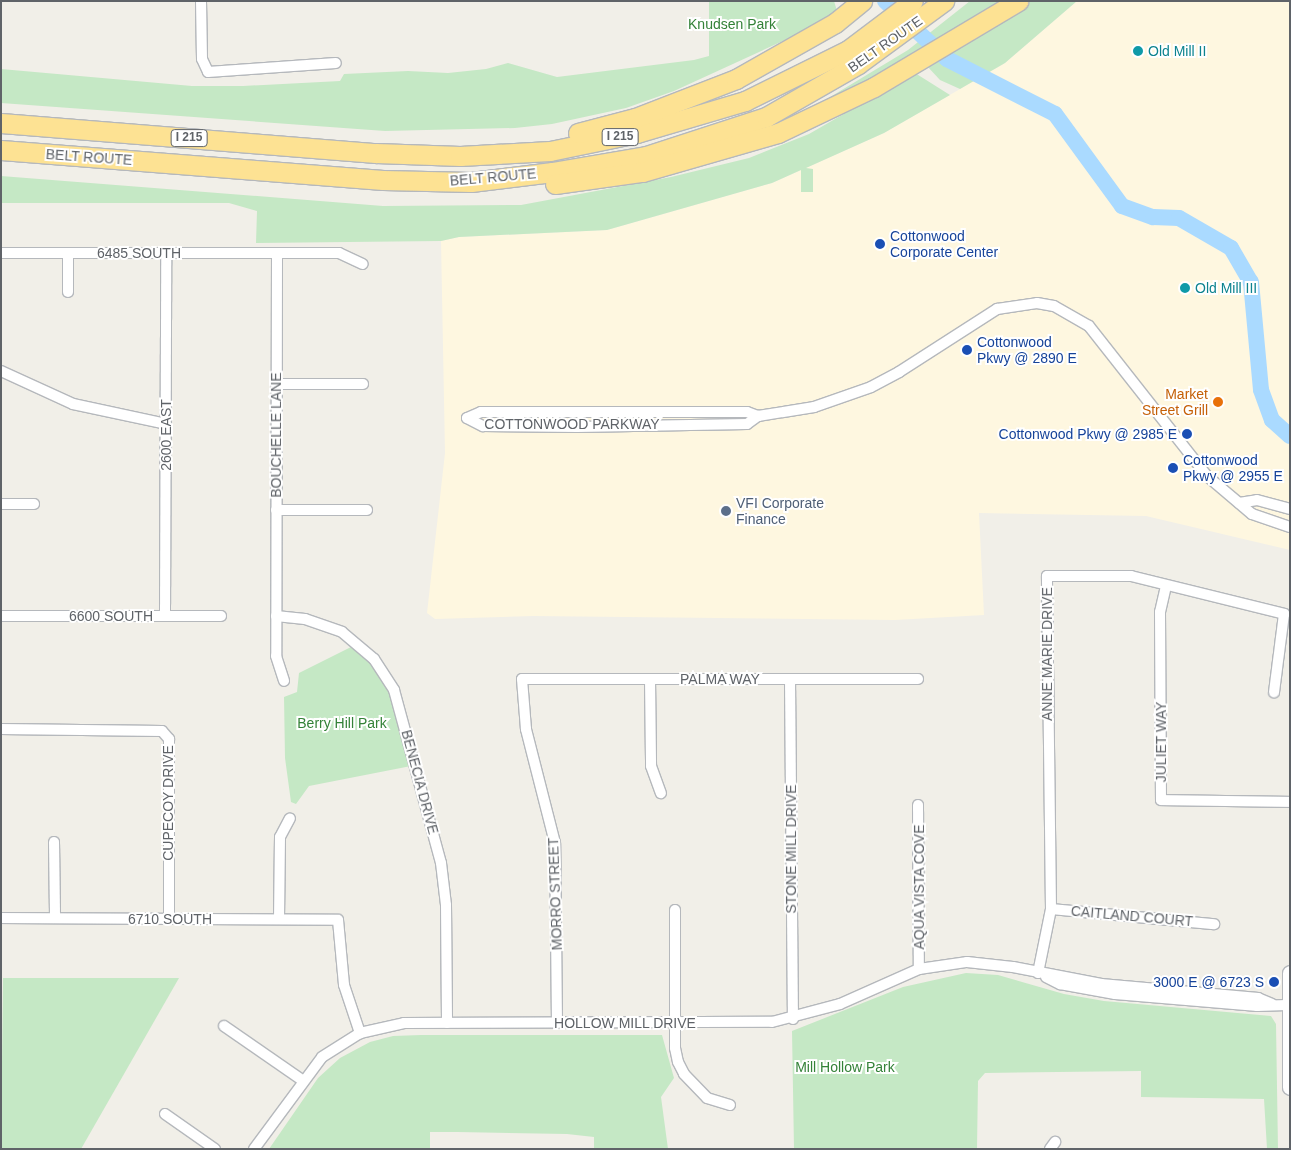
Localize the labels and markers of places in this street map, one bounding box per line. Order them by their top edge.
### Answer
place label: Old Mill II [1148,43,1206,59]
marker: Old Mill II [1132,45,1144,57]
place label: Cottonwood Corporate Center [890,228,998,260]
marker: Cottonwood Corporate Center [874,238,886,250]
place label: Old Mill III [1195,280,1257,296]
marker: Old Mill III [1179,282,1191,294]
place label: Cottonwood Pkwy @ 2890 E [977,334,1077,367]
marker: Cottonwood Pkwy @ 2890 E [961,344,973,356]
place label: Market Street Grill [1142,386,1208,418]
marker: Market Street Grill [1212,396,1224,408]
place label: Cottonwood Pkwy @ 2985 E [999,426,1177,442]
marker: Cottonwood Pkwy @ 2985 E [1181,428,1193,440]
place label: Cottonwood Pkwy @ 2955 E [1183,452,1283,484]
marker: Cottonwood Pkwy @ 2955 E [1167,462,1179,474]
place label: VFI Corporate Finance [736,495,824,528]
marker: VFI Corporate Finance [720,505,732,517]
place label: 3000 E @ 6723 S [1153,974,1264,990]
marker: 3000 E @ 6723 S [1268,976,1280,988]

